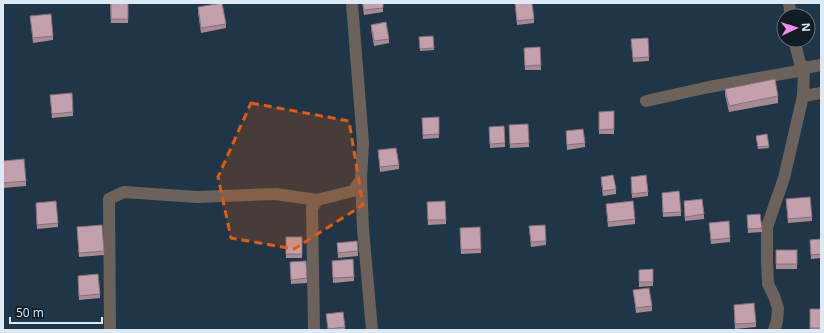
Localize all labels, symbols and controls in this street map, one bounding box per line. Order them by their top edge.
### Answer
north arrow [776,8,816,48]
text: N [799,22,814,32]
scale bar [10,299,102,325]
text: 50 m [16,304,44,321]

